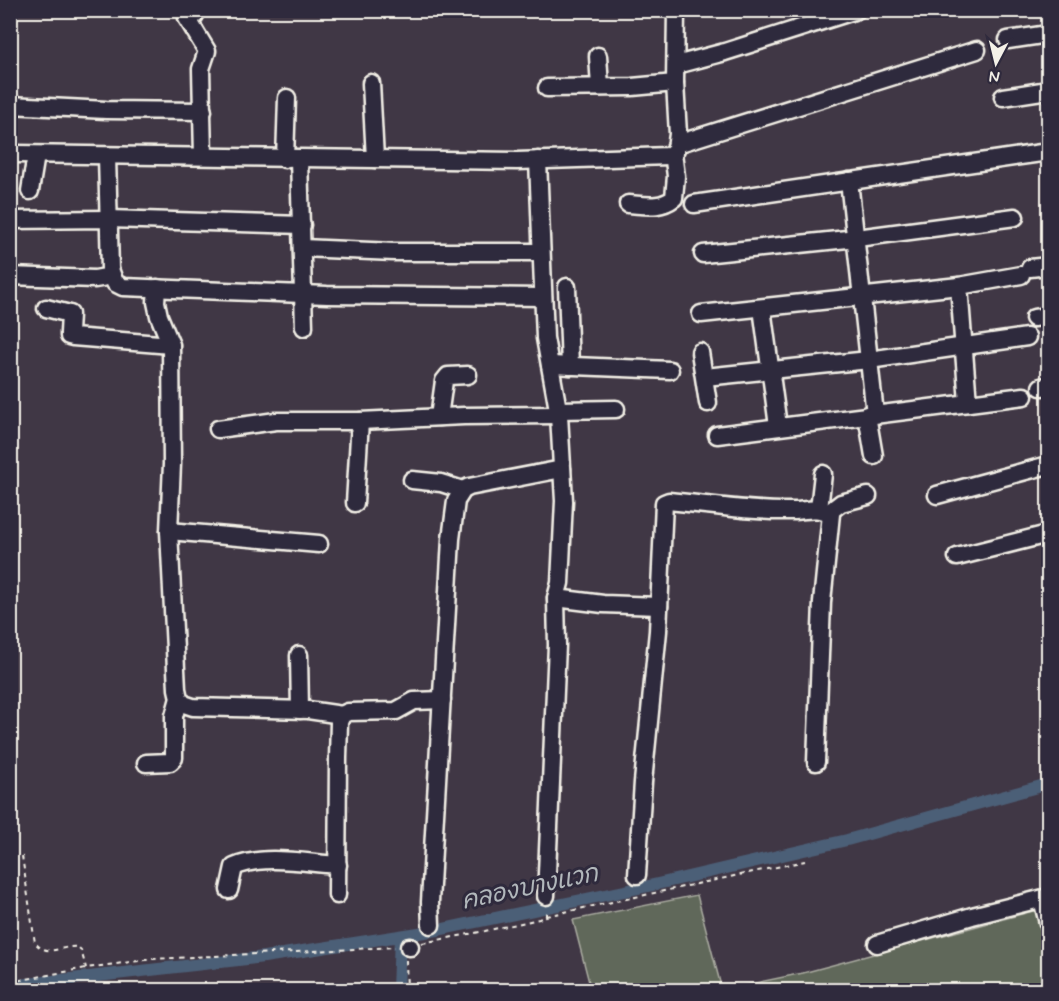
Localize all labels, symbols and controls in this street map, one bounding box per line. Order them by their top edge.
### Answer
north arrow [966,33,1026,93]
text: N [988,65,1001,87]
water label: คลองบางแวก [459,858,603,918]

